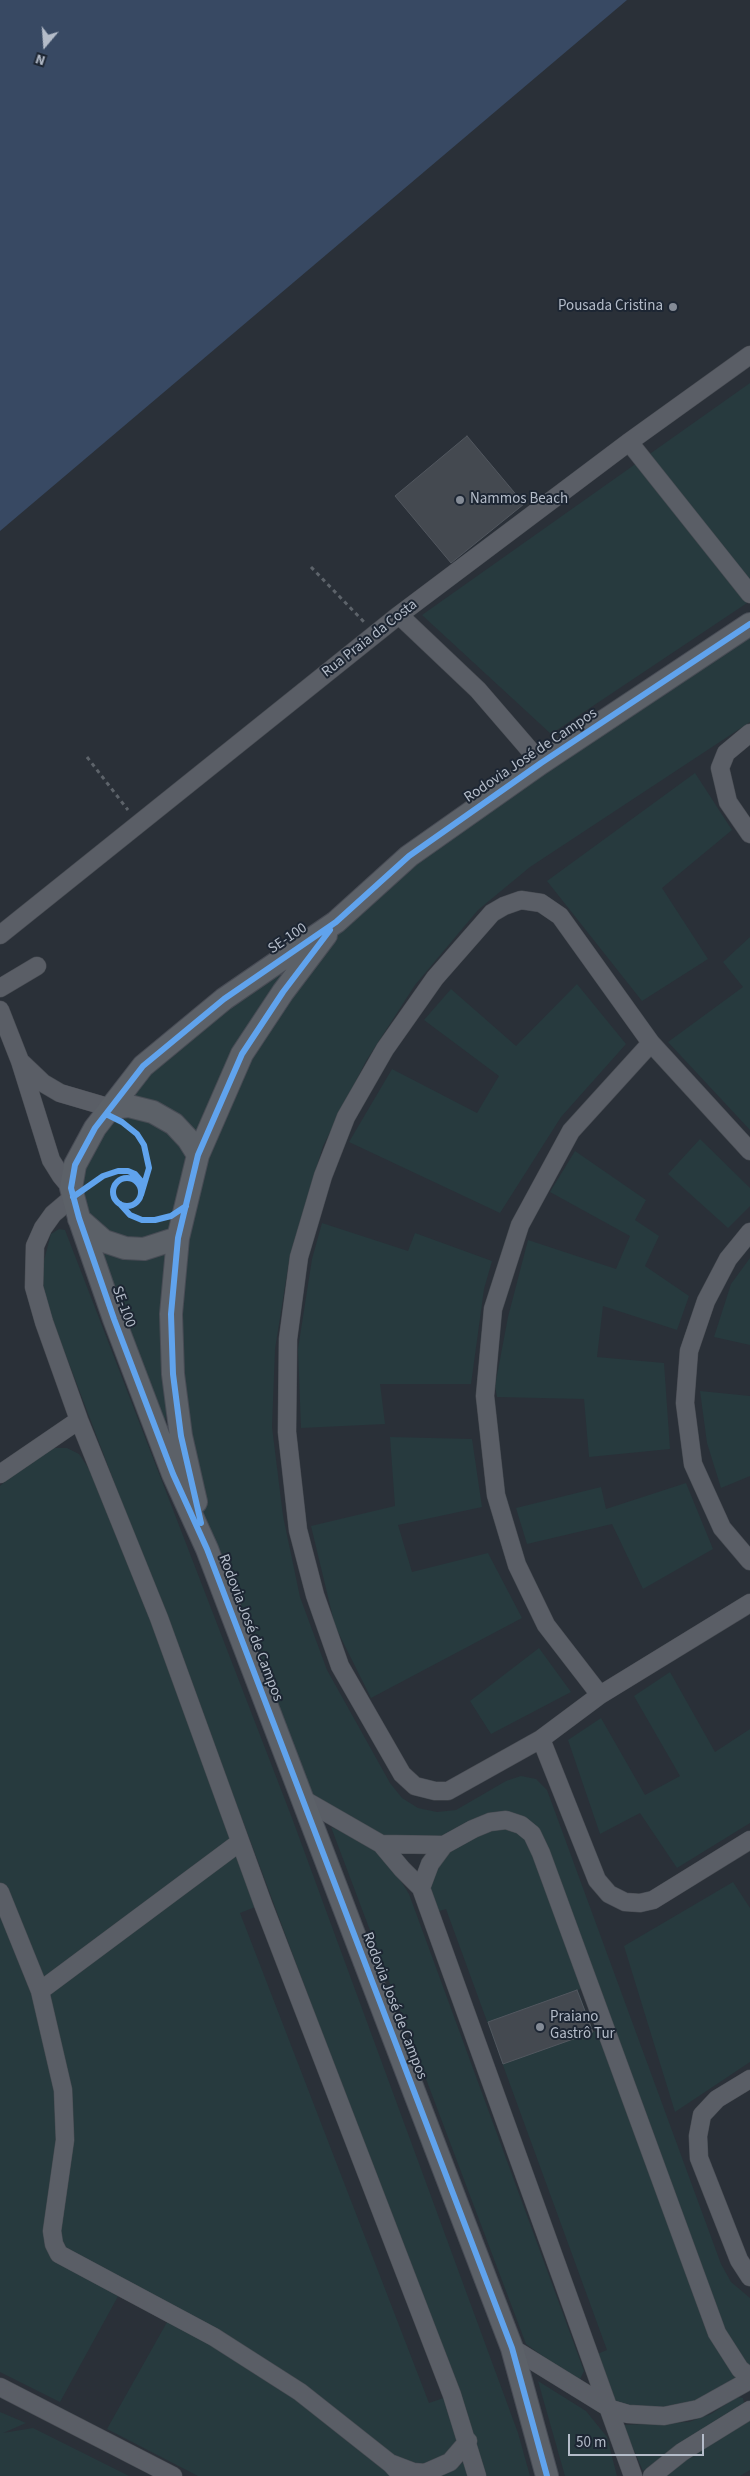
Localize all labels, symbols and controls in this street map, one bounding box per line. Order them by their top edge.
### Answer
north arrow [20,20,70,70]
text: N [33,48,48,70]
place label: Pousada Cristina [558,298,663,316]
marker: Pousada Cristina [667,301,679,313]
place label: Nammos Beach [470,491,568,509]
marker: Nammos Beach [454,494,466,506]
street label: Rua Praia da Costa [319,596,421,682]
street label: Rodovia José de Campos [461,705,601,807]
street label: SE-100 [265,920,311,958]
street label: SE-100 [107,1284,139,1330]
street label: Rodovia José de Campos [214,1552,286,1704]
street label: Rodovia José de Campos [358,1930,430,2082]
place label: Praiano Gastrô Tur [550,2009,615,2044]
marker: Praiano Gastrô Tur [534,2021,546,2033]
scale bar [570,2424,706,2456]
text: 50 m [576,2432,606,2453]

